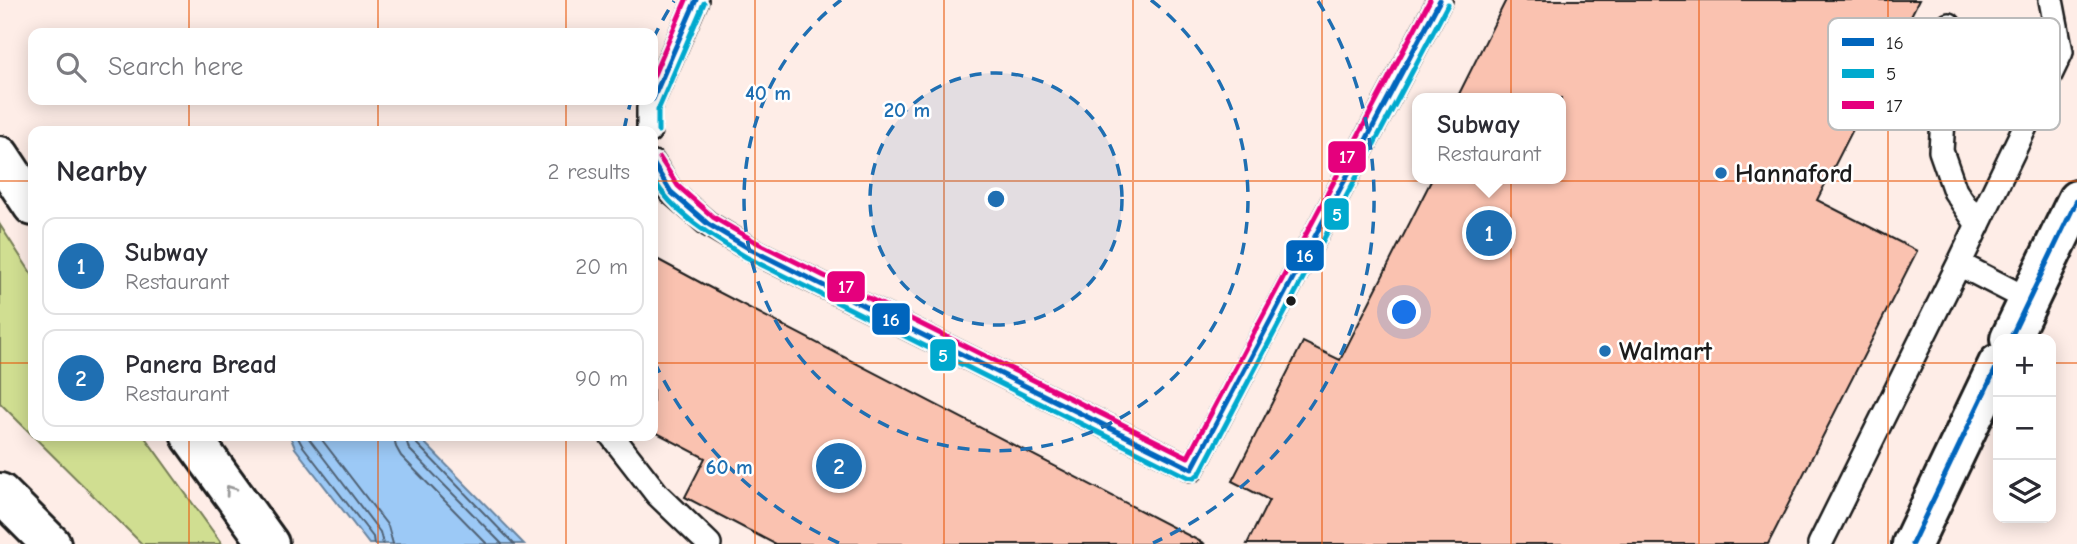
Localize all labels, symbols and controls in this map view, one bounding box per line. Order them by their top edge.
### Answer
legend [1828,18,2060,130]
search box [28,28,658,105]
text: 16 [1886,32,1904,54]
icon: search [52,48,90,86]
text: Search here [108,52,243,82]
text: 5 [1886,63,1896,85]
text: 40 m [745,81,791,105]
popup [1412,93,1566,184]
text: 17 [1886,95,1903,117]
text: 20 m [884,98,930,122]
text: Subway [1437,110,1520,140]
line badge: 17 [1327,140,1367,174]
text: Restaurant [1437,140,1541,167]
text: 17 [1339,146,1355,168]
text: Nearby [56,154,147,189]
text: 2 results [548,158,630,185]
place label: Hannaford [1735,159,1853,189]
marker: Hannaford [1713,165,1729,181]
centre of rings [984,187,1008,211]
line badge: 5 [1323,197,1350,231]
text: 5 [1332,204,1342,226]
pin: 1 [1466,207,1512,259]
text: Subway [125,238,208,268]
line badge: 16 [1285,239,1325,272]
text: 16 [1296,245,1314,267]
text: 1 [76,253,86,280]
text: 20 m [575,253,628,280]
text: Restaurant [125,268,229,295]
line badge: 17 [826,270,866,303]
text: 17 [838,276,854,298]
unlabelled marker [1284,294,1298,308]
your location [1387,295,1421,329]
line badge: 16 [871,302,911,336]
text: 16 [882,309,900,331]
map controls [1993,334,2056,523]
button: + [1993,334,2056,397]
place label: Walmart [1619,337,1712,367]
line badge: 5 [929,338,957,372]
marker: Walmart [1597,343,1613,359]
text: 5 [938,345,948,367]
text: Panera Bread [125,350,277,380]
text: 2 [75,365,87,392]
text: 90 m [575,365,628,392]
text: Restaurant [125,380,229,407]
button: − [1993,397,2056,460]
pin: 2 [816,440,862,492]
text: 60 m [705,455,753,479]
button: layers [1993,460,2056,523]
one-way arrow [226,485,238,498]

